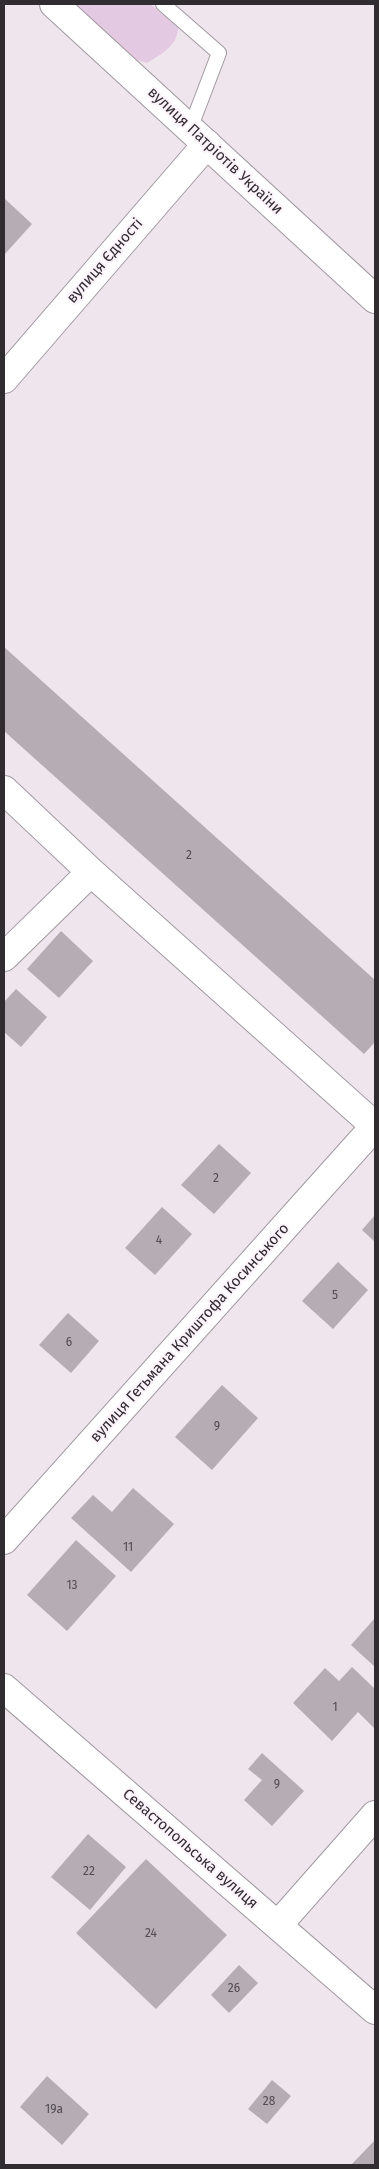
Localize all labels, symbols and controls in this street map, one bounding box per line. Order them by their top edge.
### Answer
street label: вулиця Патріотів України [144,84,286,218]
street label: вулиця Єдності [63,215,147,307]
house number: 2 [186,849,192,863]
house number: 2 [213,1172,219,1186]
street label: вулиця Гетьмана Криштофа Косинського [87,1220,293,1446]
house number: 4 [156,1234,162,1248]
house number: 5 [332,1289,338,1303]
house number: 6 [66,1336,72,1350]
house number: 9 [214,1420,220,1434]
house number: 11 [123,1541,133,1555]
house number: 13 [66,1579,78,1593]
house number: 1 [332,1701,338,1715]
house number: 9 [274,1778,280,1792]
street label: Севастопольська вулиця [119,1785,261,1913]
house number: 22 [83,1865,95,1879]
house number: 24 [145,1927,157,1941]
house number: 26 [228,1982,240,1996]
house number: 28 [263,2095,275,2109]
house number: 19а [45,2103,63,2117]

